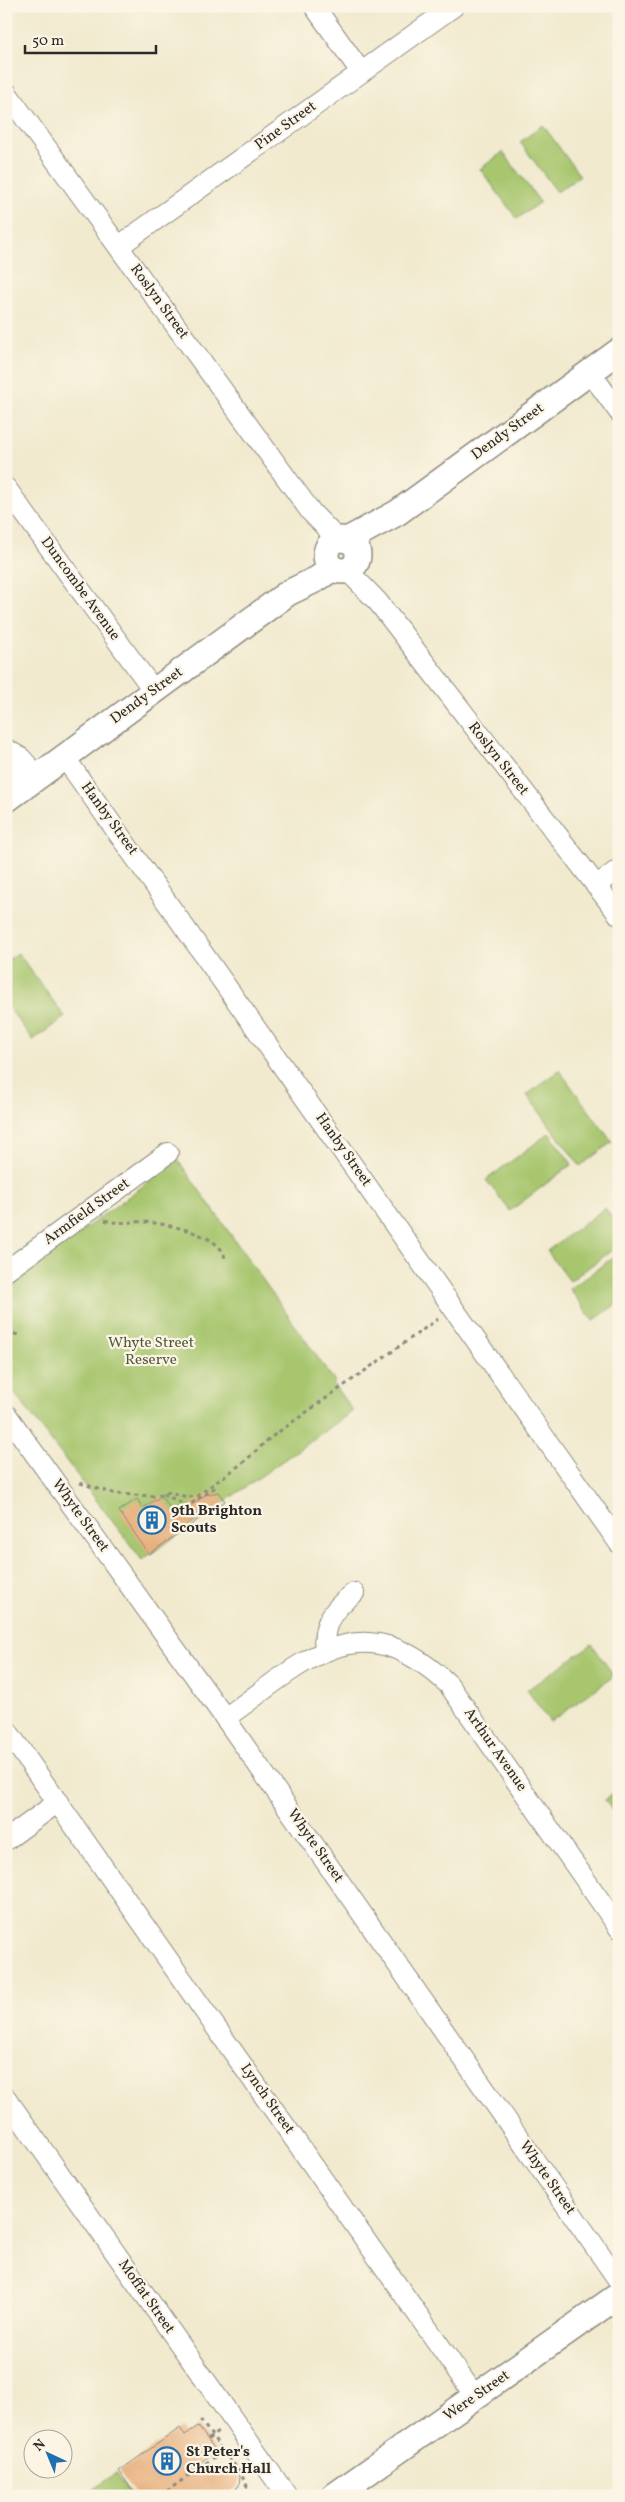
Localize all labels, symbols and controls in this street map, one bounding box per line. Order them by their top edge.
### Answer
scale bar [25,22,156,54]
text: 50 m [32,31,64,52]
street label: Pine Street [251,96,321,156]
street label: Roslyn Street [125,260,193,344]
street label: Dendy Street [467,398,549,466]
street label: Duncombe Avenue [35,533,125,645]
street label: Dendy Street [106,662,188,730]
street label: Roslyn Street [463,718,533,800]
street label: Hanby Street [75,778,143,860]
street label: Hanby Street [310,1109,376,1191]
street label: Armfield Street [40,1174,134,1250]
park label: Whyte Street Reserve [108,1333,194,1371]
street label: Whyte Street [46,1475,114,1557]
place label: 9th Brighton Scouts [171,1501,262,1539]
building icon: 9th Brighton Scouts [137,1505,167,1535]
street label: Arthur Avenue [458,1704,532,1796]
street label: Whyte Street [282,1805,348,1887]
street label: Lynch Street [235,2059,299,2139]
street label: Whyte Street [514,2137,580,2219]
street label: Moffat Street [113,2256,179,2338]
street label: Were Street [440,2365,514,2427]
north arrow [22,2430,72,2480]
text: N [30,2435,50,2456]
place label: St Peter's Church Hall [186,2442,271,2480]
building icon: St Peter's Church Hall [152,2446,182,2476]

